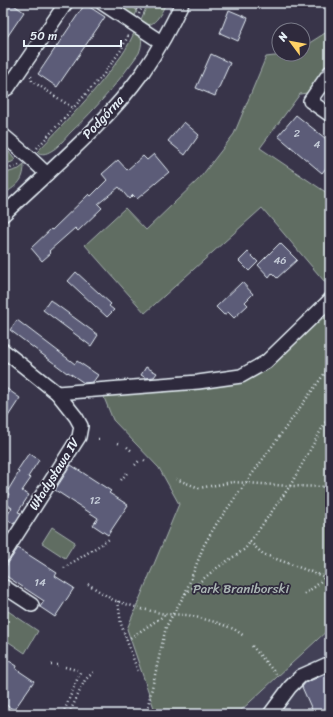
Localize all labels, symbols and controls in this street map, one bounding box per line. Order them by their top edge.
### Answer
scale bar [24,22,121,48]
north arrow [271,22,311,62]
text: 50 m [30,25,57,47]
text: N [272,28,293,46]
street label: Podgórna [76,89,130,144]
house number: 2 [294,124,301,143]
house number: 4 [314,135,321,154]
house number: 46 [273,251,287,270]
street label: Władysława IV [22,433,86,515]
house number: 12 [89,491,101,510]
house number: 14 [34,573,46,592]
park label: Park Braniborski [193,577,289,600]

